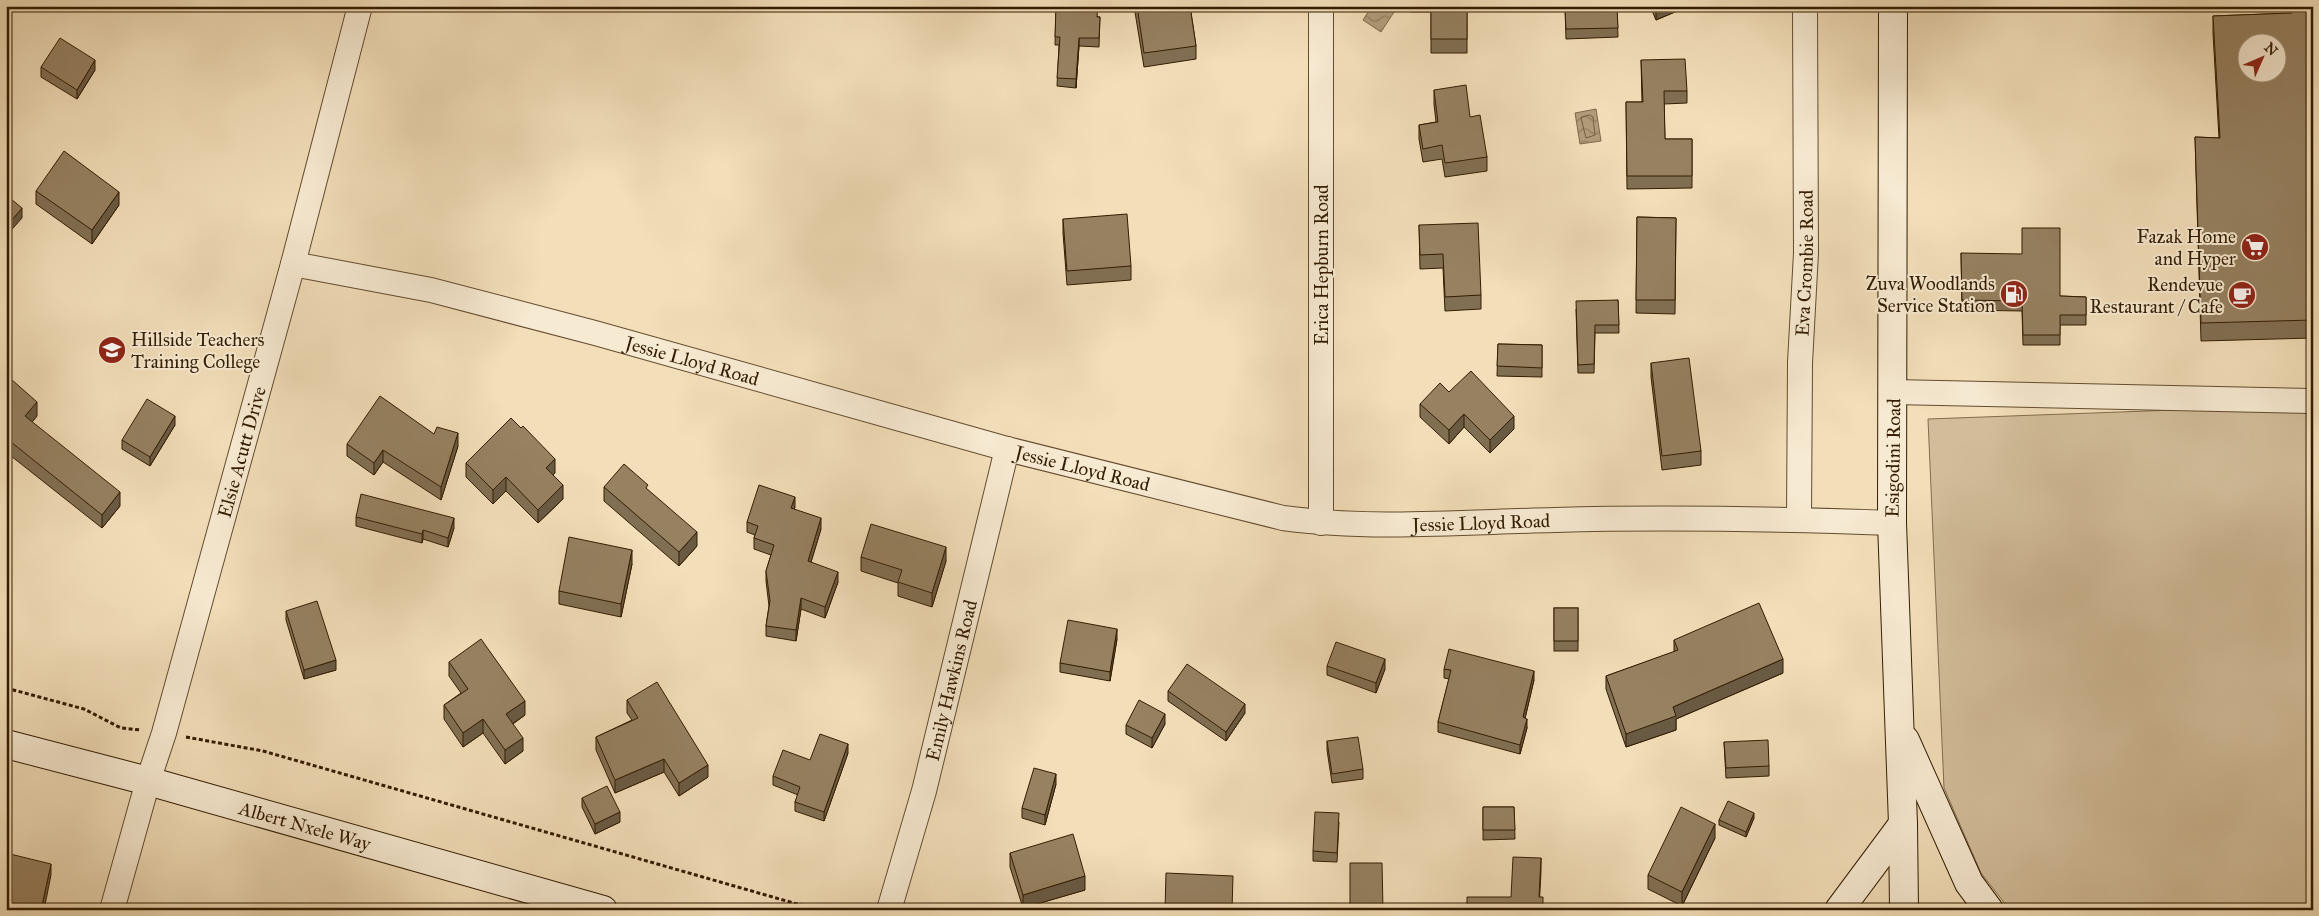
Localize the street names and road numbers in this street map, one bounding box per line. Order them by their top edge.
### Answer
street label: Erica Hepburn Road [1310,184,1333,345]
street label: Eva Crombie Road [1790,189,1818,337]
street label: Jessie Lloyd Road [621,330,762,390]
street label: Elsie Acutt Drive [212,384,270,520]
street label: Esigodini Road [1880,398,1907,518]
street label: Jessie Lloyd Road [1011,440,1153,496]
street label: Jessie Lloyd Road [1410,509,1551,537]
street label: Emily Hawkins Road [920,597,982,763]
street label: Albert Nxele Way [236,796,375,855]

